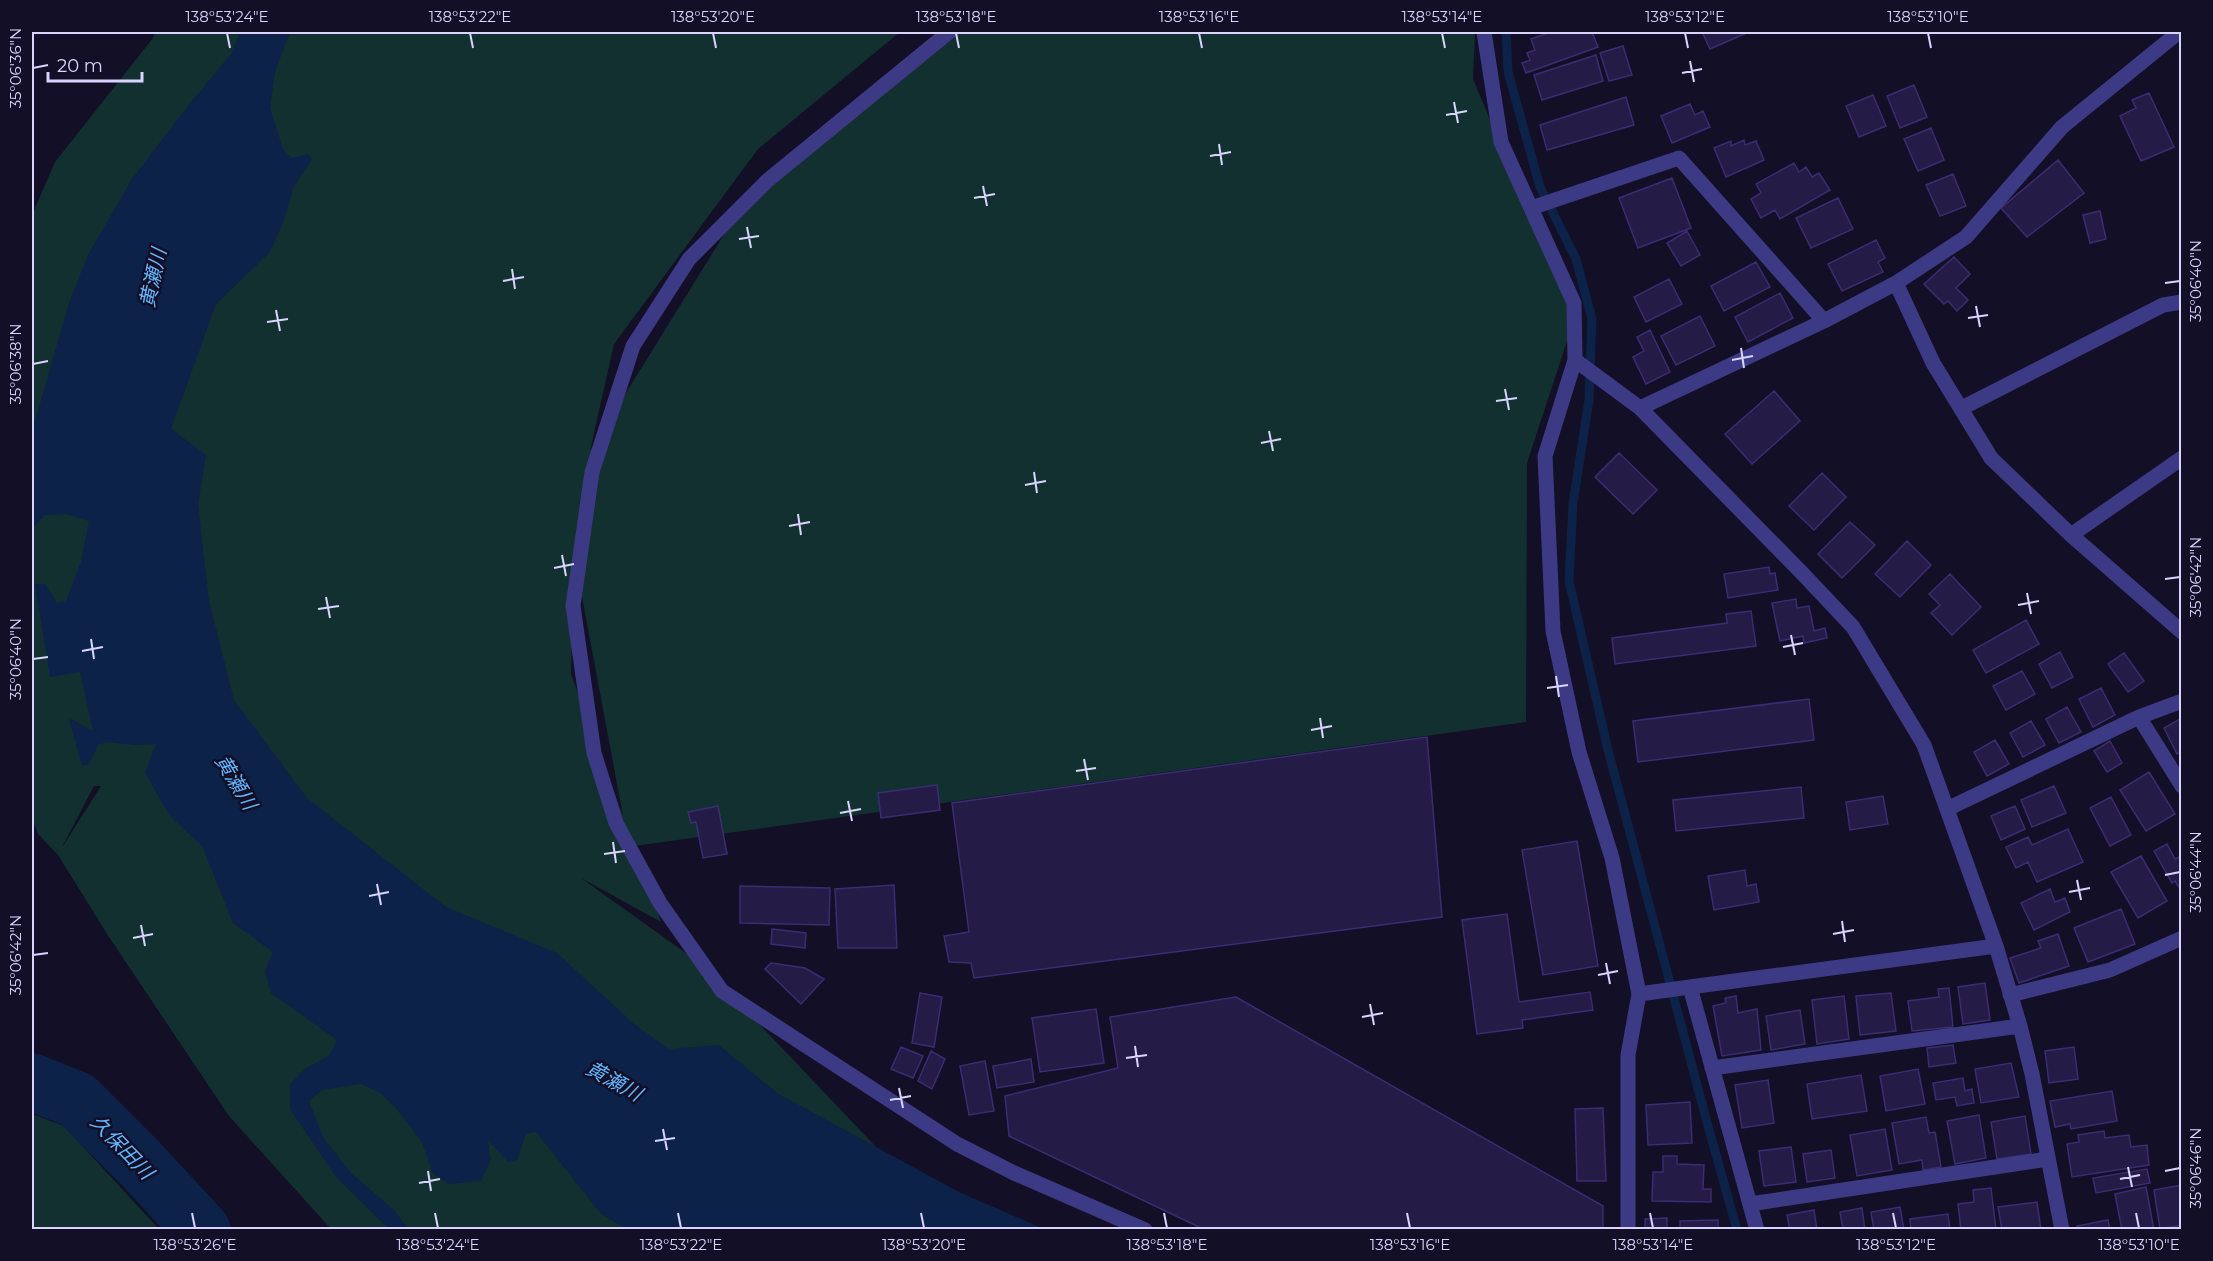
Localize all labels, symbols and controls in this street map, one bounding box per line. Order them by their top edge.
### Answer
text: 138°53'24"E [185,7,269,26]
text: 138°53'22"E [429,7,511,26]
text: 138°53'20"E [671,7,755,26]
text: 138°53'18"E [916,7,996,26]
text: 138°53'16"E [1159,7,1239,26]
text: 138°53'14"E [1402,7,1482,26]
text: 138°53'12"E [1645,7,1725,26]
text: 138°53'10"E [1887,7,1969,26]
text: 35°06'36"N [6,28,25,108]
scale bar [48,45,142,83]
text: 20 m [57,55,103,77]
text: 35°06'40"N [2186,240,2205,322]
water label: 黄瀬川 [135,244,171,310]
text: 35°06'38"N [6,324,25,405]
text: 35°06'42"N [2186,537,2205,617]
text: 35°06'40"N [6,618,25,700]
water label: 黄瀬川 [210,750,263,816]
text: 35°06'44"N [2186,831,2205,913]
text: 35°06'42"N [6,915,25,995]
water label: 黄瀬川 [582,1056,648,1107]
water label: 久保田川 [86,1110,160,1186]
text: 35°06'46"N [2186,1128,2205,1209]
text: 138°53'26"E [153,1235,237,1254]
text: 138°53'24"E [396,1235,480,1254]
text: 138°53'22"E [640,1235,722,1254]
text: 138°53'20"E [882,1235,966,1254]
text: 138°53'18"E [1127,1235,1207,1254]
text: 138°53'16"E [1370,1235,1450,1254]
text: 138°53'14"E [1613,1235,1693,1254]
text: 138°53'12"E [1856,1235,1936,1254]
text: 138°53'10"E [2098,1235,2180,1254]

